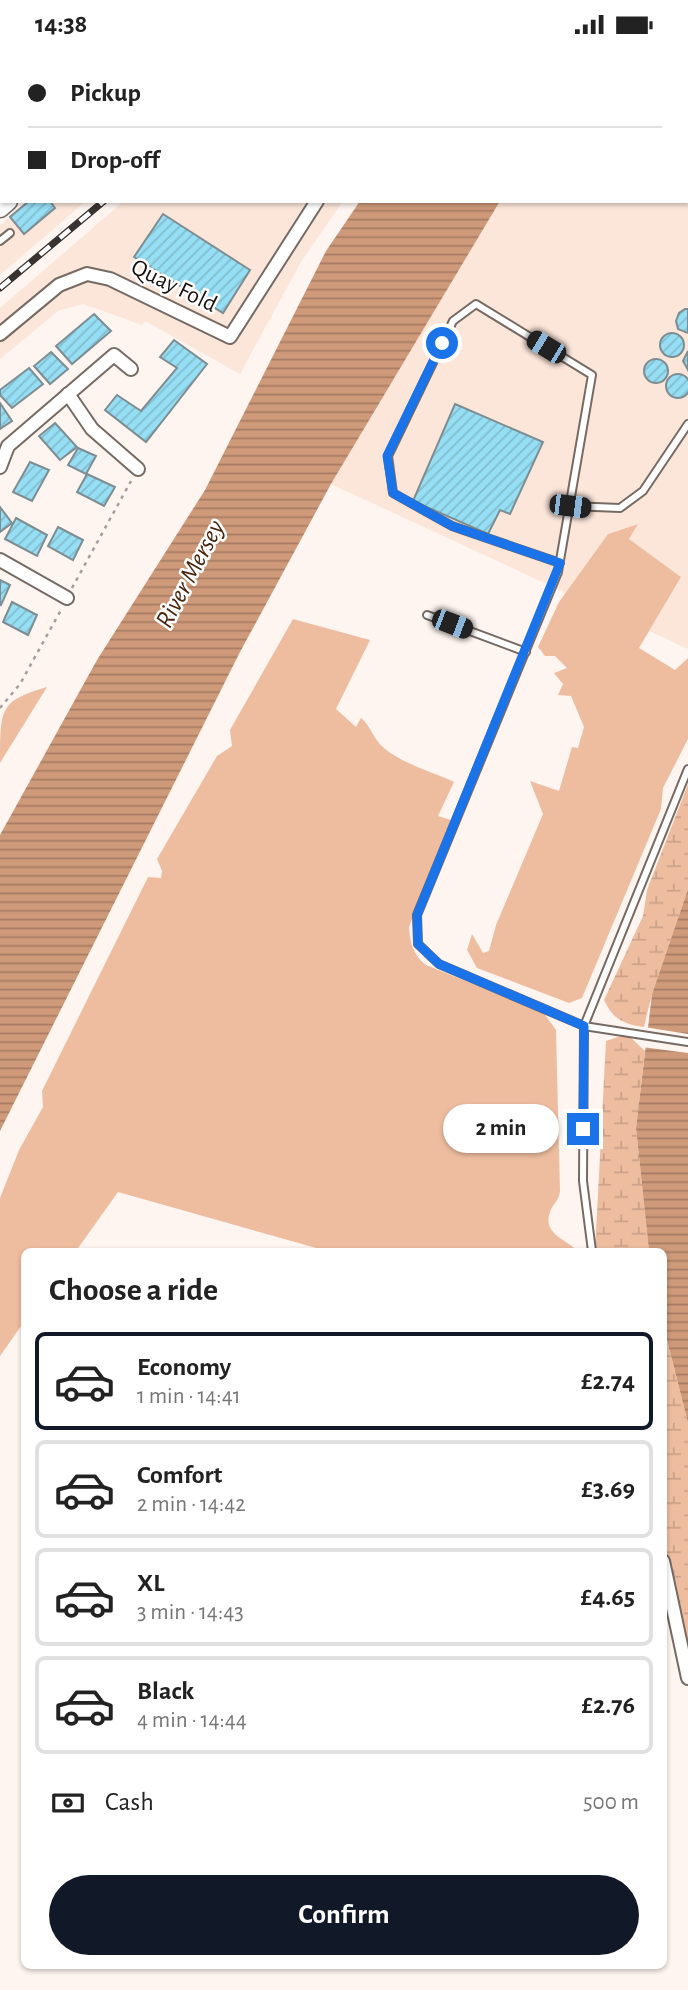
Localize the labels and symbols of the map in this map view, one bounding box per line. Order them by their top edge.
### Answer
street label: Quay Fold [127,255,221,317]
route start [426,327,458,359]
car [523,327,570,367]
car [548,493,593,519]
water label: River Mersey [151,516,229,632]
car [429,607,476,641]
callout: 2 min [443,1105,558,1153]
route end [567,1113,599,1145]

